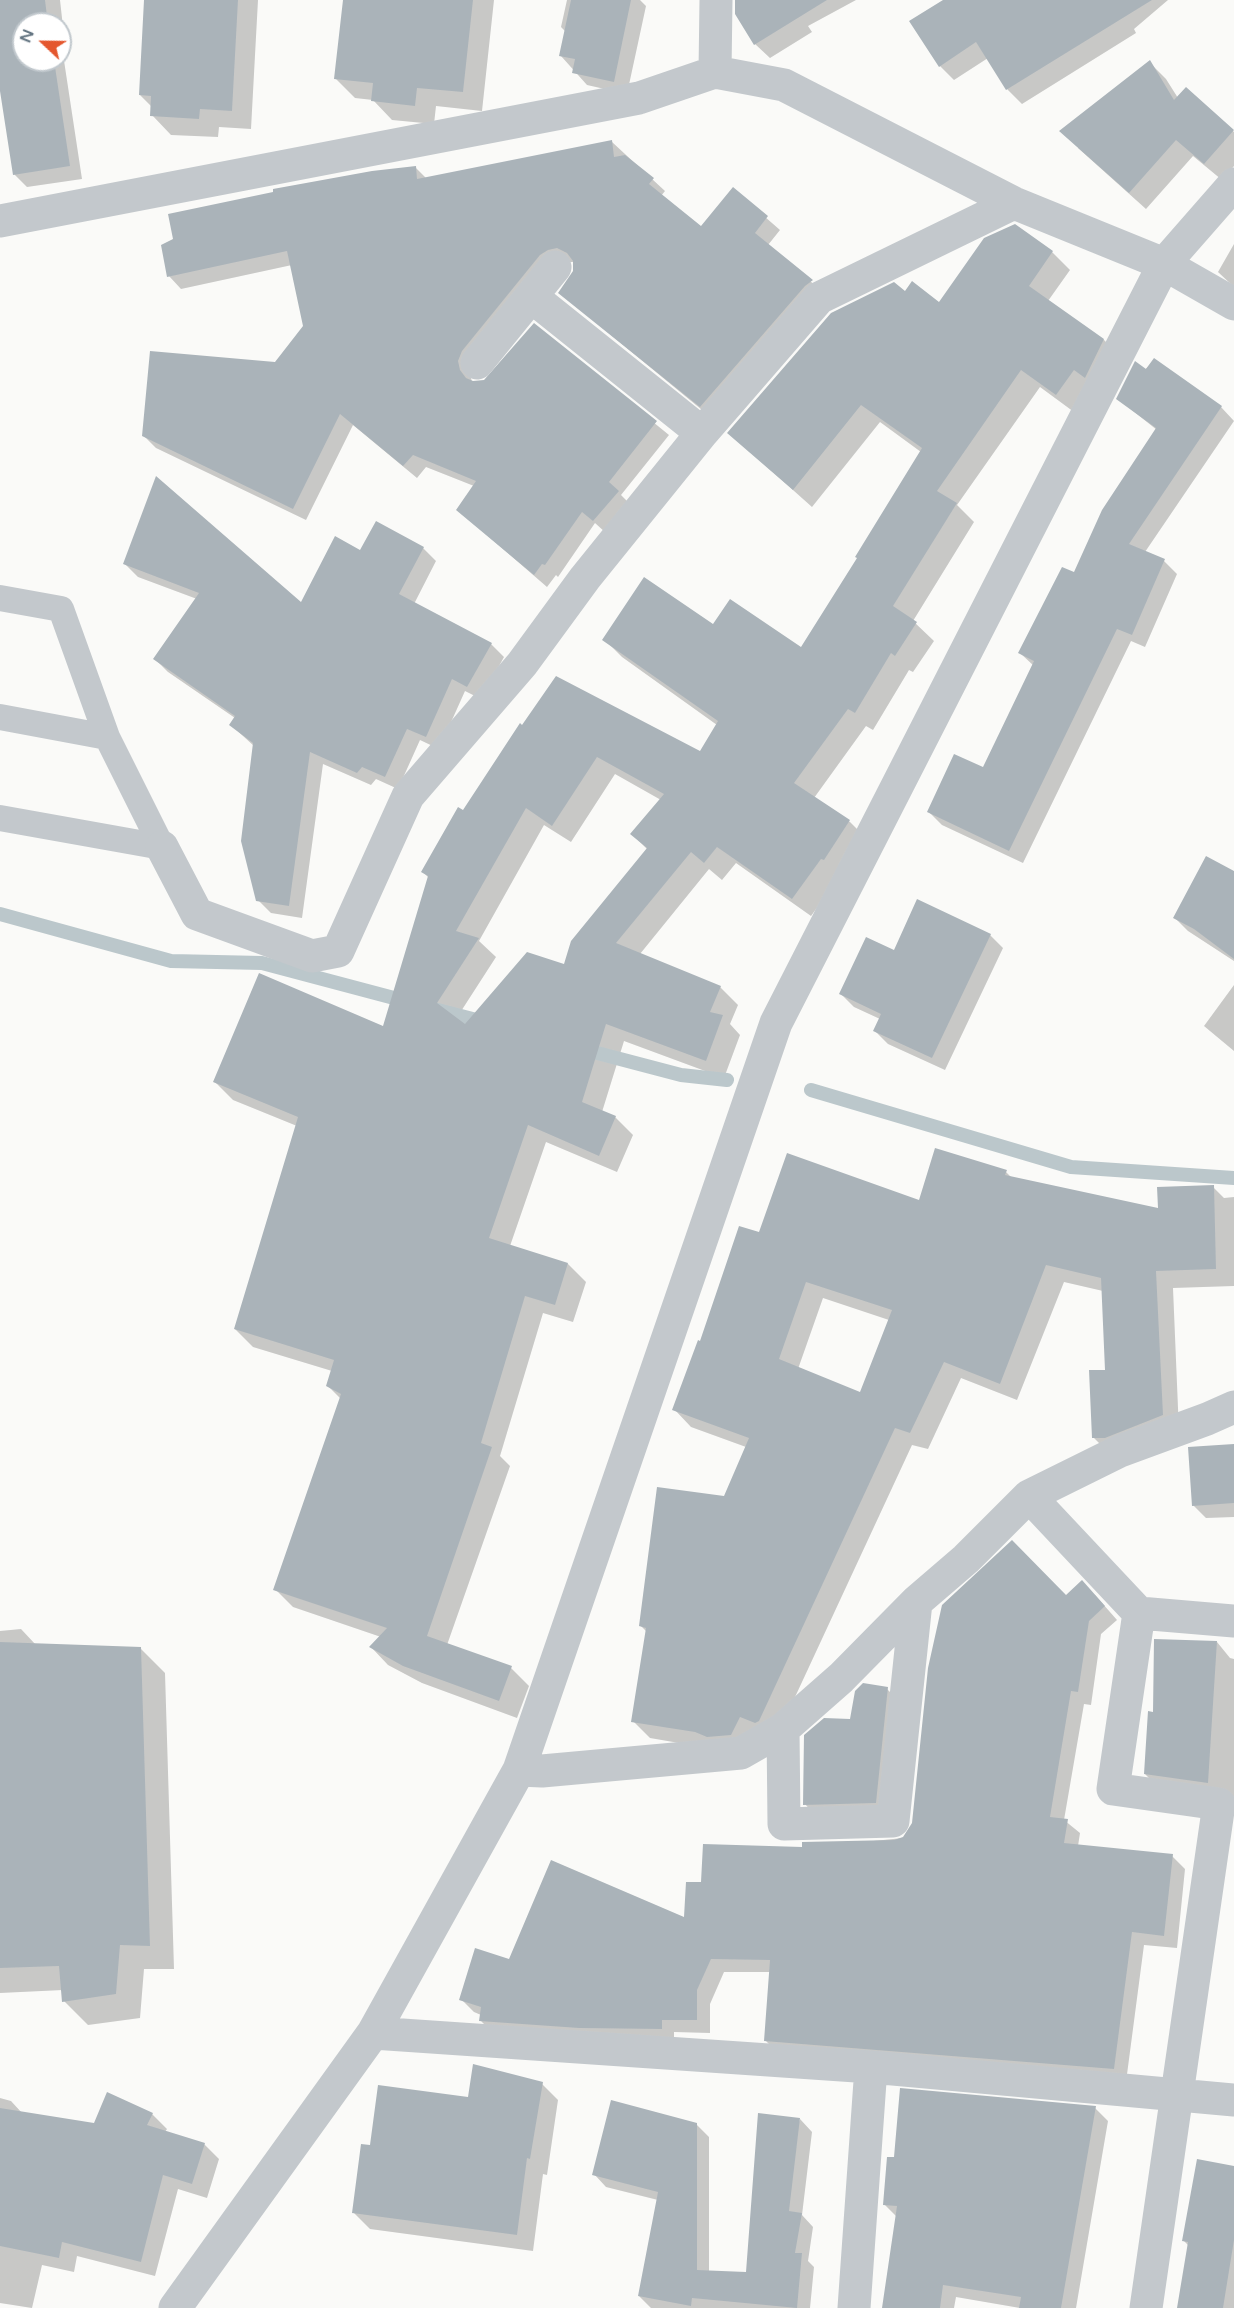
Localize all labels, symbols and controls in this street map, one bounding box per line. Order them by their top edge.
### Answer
north arrow [12,12,72,72]
text: N [15,26,39,46]

